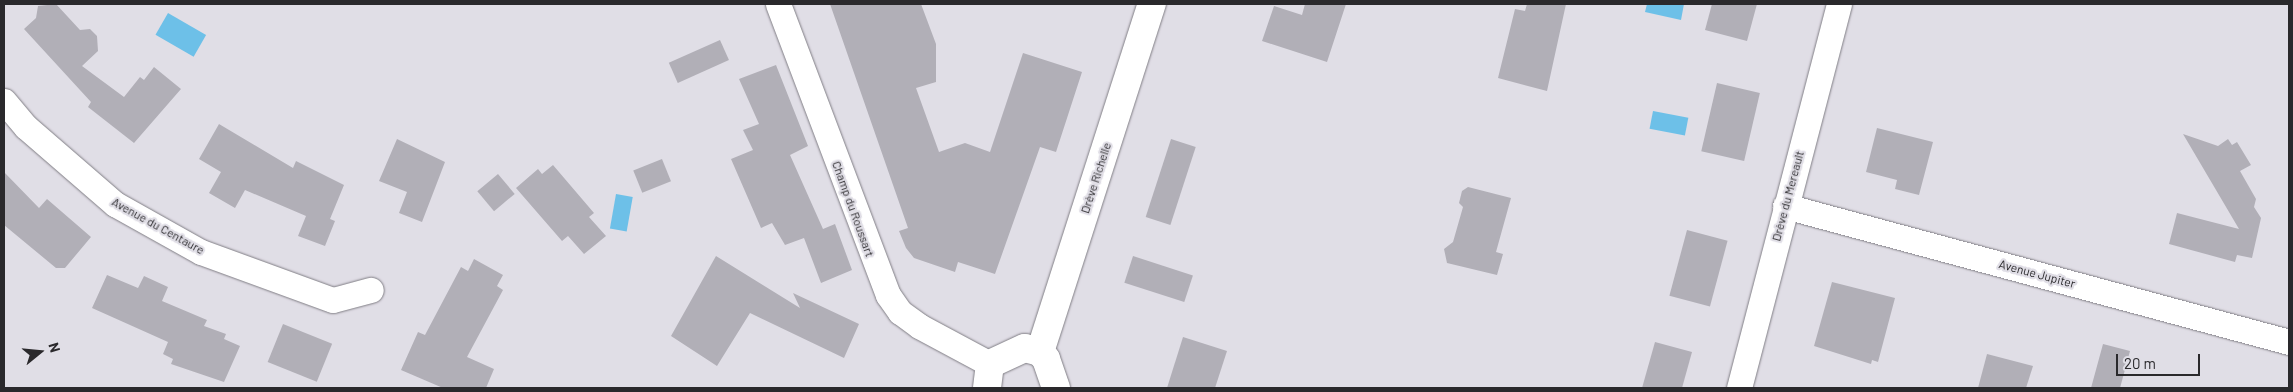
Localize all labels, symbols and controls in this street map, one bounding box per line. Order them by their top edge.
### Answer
street label: Drève Richelle [1078,141,1114,215]
street label: Drève du Mereault [1769,149,1807,243]
street label: Champ du Roussart [829,159,877,259]
street label: Avenue du Centaure [109,195,207,257]
street label: Avenue Jupiter [1997,257,2077,291]
north arrow [15,327,65,377]
text: N [45,341,64,354]
scale bar [2118,344,2202,376]
text: 20 m [2124,354,2156,372]

